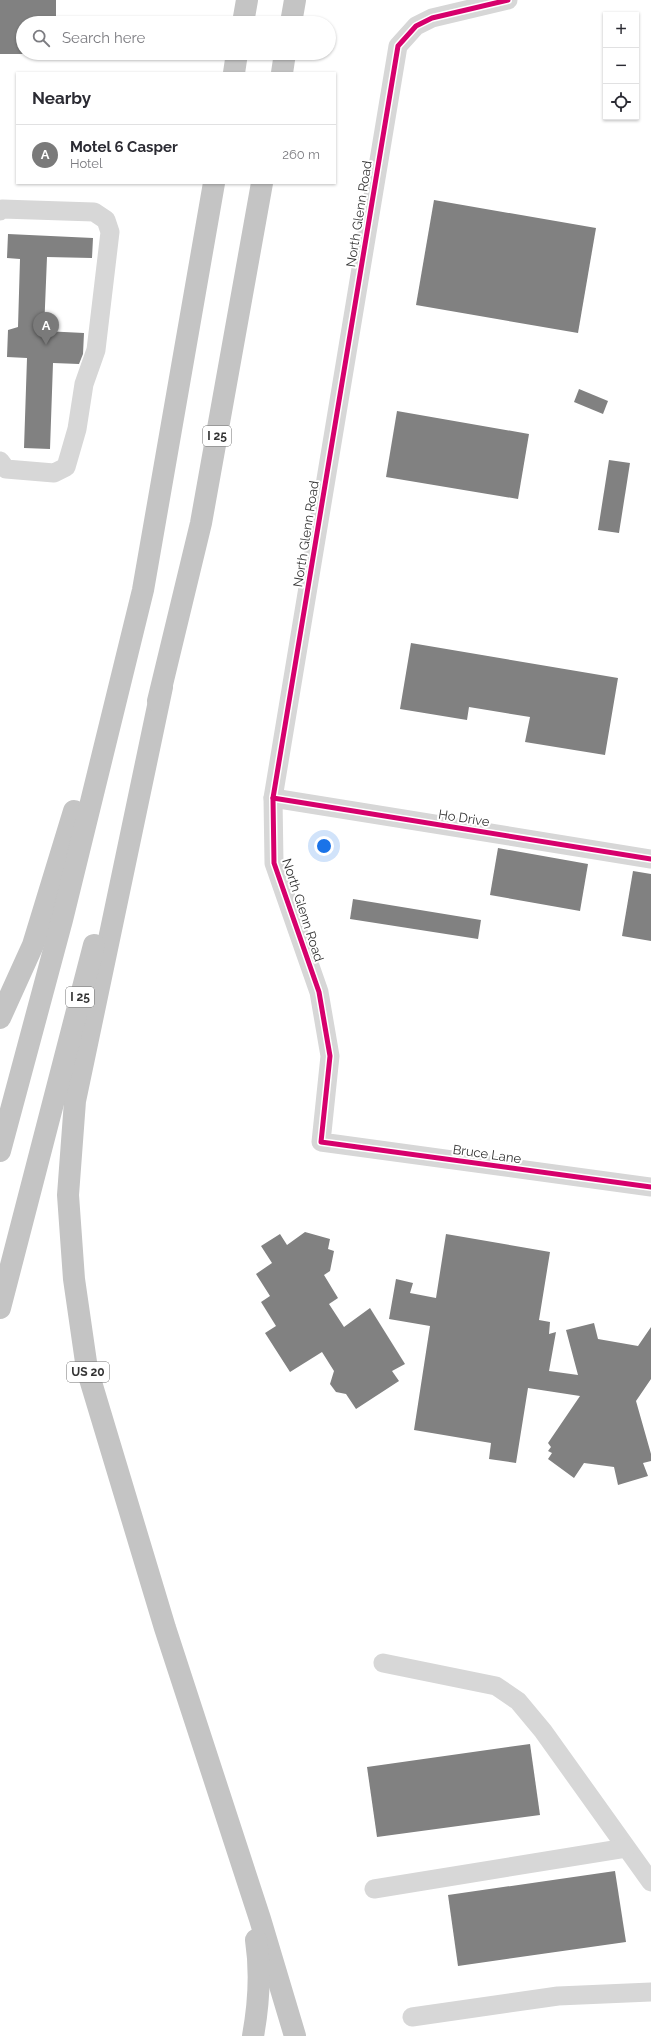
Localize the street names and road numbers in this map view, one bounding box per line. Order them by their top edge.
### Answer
street label: North Glenn Road [343,160,375,268]
road number: I 25 [203,426,231,446]
street label: North Glenn Road [290,480,322,588]
street label: Ho Drive [437,807,491,829]
street label: North Glenn Road [279,857,327,963]
road number: I 25 [66,987,94,1007]
street label: Bruce Lane [452,1142,522,1166]
road number: US 20 [67,1362,109,1382]

